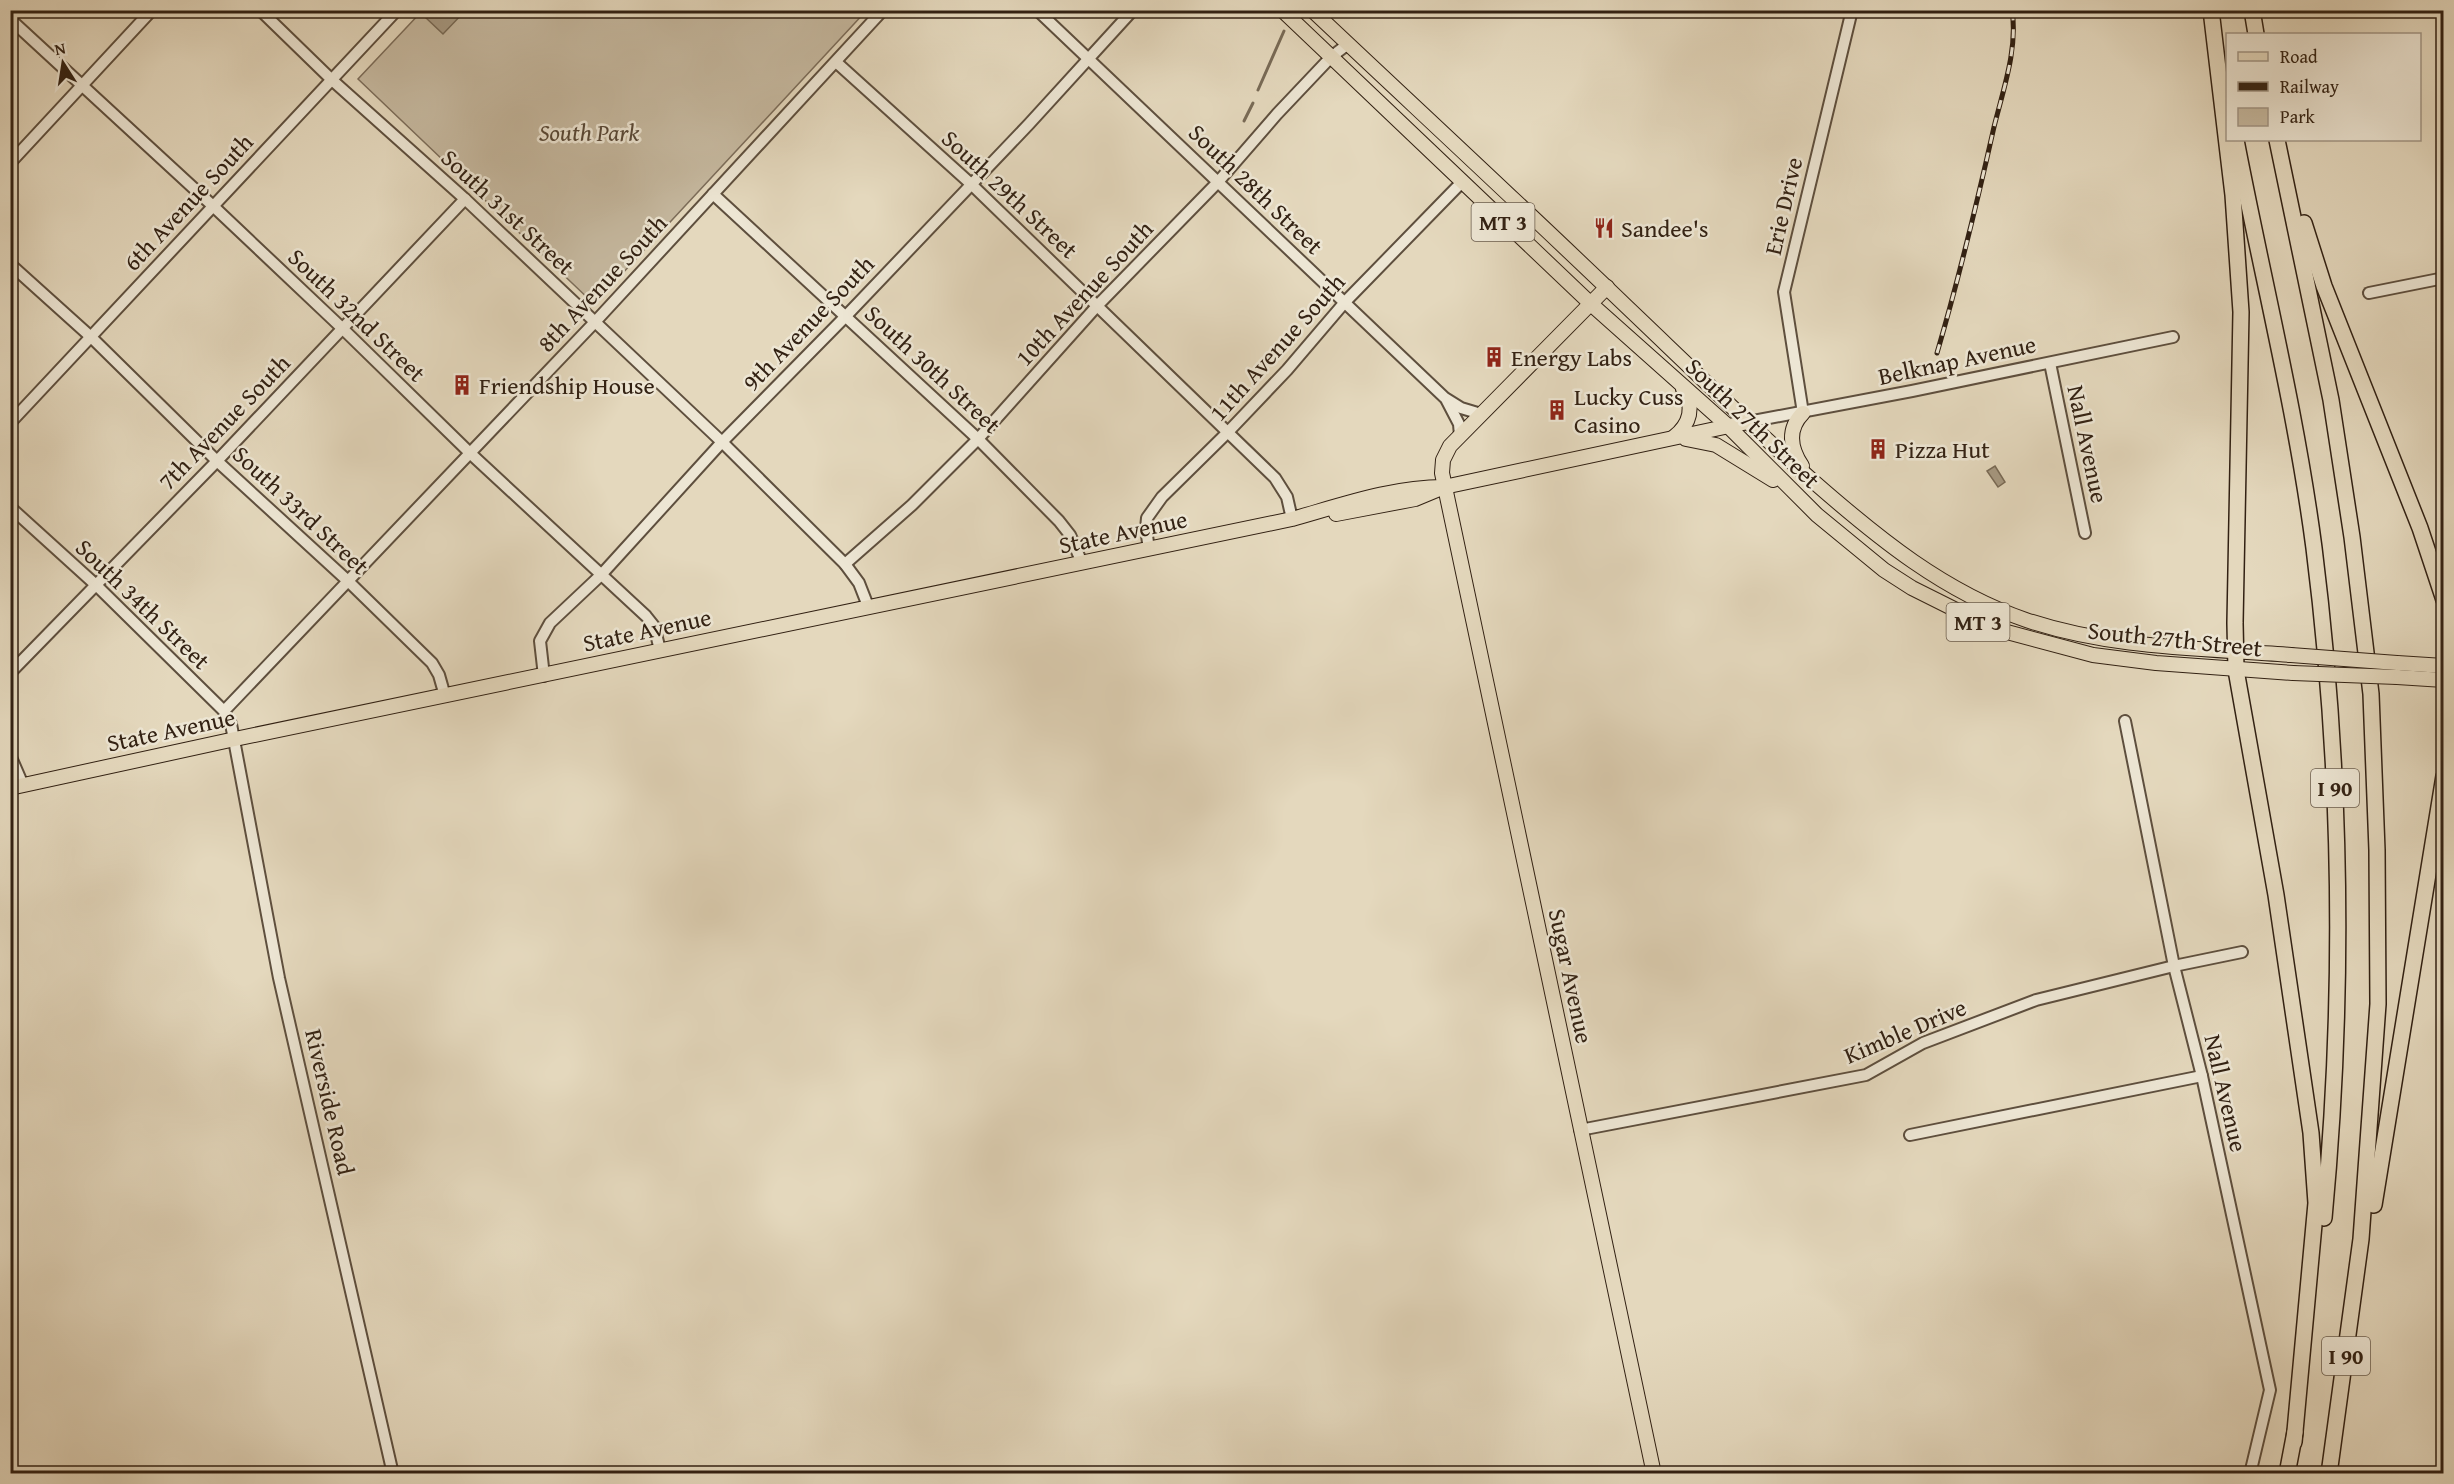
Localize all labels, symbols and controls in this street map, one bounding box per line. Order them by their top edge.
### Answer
north arrow [33,33,93,93]
legend [2226,33,2421,141]
text: N [52,35,68,61]
text: Road [2280,43,2318,70]
text: Railway [2280,73,2339,100]
text: Park [2280,103,2316,130]
park label: South Park [539,115,639,150]
street label: South 28th Street [1181,116,1332,263]
street label: South 29th Street [934,121,1086,267]
street label: 6th Avenue South [115,125,261,279]
street label: South 31st Street [433,141,583,284]
street label: Erie Drive [1755,154,1811,258]
road number: MT 3 [1472,203,1534,241]
street label: 8th Avenue South [529,206,675,360]
place label: Sandee's [1621,211,1709,246]
street label: 10th Avenue South [1007,212,1161,374]
restaurant icon: Sandee's [1592,216,1616,240]
street label: South 32nd Street [280,240,434,390]
street label: 9th Avenue South [734,247,882,399]
street label: 11th Avenue South [1201,265,1353,429]
street label: South 30th Street [857,296,1009,442]
street label: Belknap Avenue [1875,326,2039,394]
place label: Energy Labs [1511,340,1632,375]
building icon: Energy Labs [1482,345,1506,369]
street label: 7th Avenue South [150,346,298,498]
street label: South 27th Street [1678,350,1829,497]
place label: Friendship House [479,368,655,403]
building icon: Friendship House [450,373,474,397]
place label: Lucky Cuss Casino [1574,379,1683,442]
street label: Nall Avenue [2058,382,2118,506]
building icon: Lucky Cuss Casino [1545,398,1569,422]
place label: Pizza Hut [1895,432,1990,467]
street label: South 33rd Street [225,437,378,583]
building icon: Pizza Hut [1866,437,1890,461]
street label: State Avenue [1056,501,1190,563]
street label: South 34th Street [68,531,219,678]
street label: State Avenue [580,599,714,661]
road number: MT 3 [1946,603,2010,641]
street label: South 27th Street [2086,612,2264,666]
street label: State Avenue [104,699,238,761]
road number: I 90 [2311,769,2359,807]
street label: Sugar Avenue [1540,905,1602,1047]
street label: Kimble Drive [1838,989,1972,1073]
street label: Riverside Road [296,1026,364,1179]
street label: Nall Avenue [2196,1031,2256,1155]
road number: I 90 [2322,1337,2370,1375]

